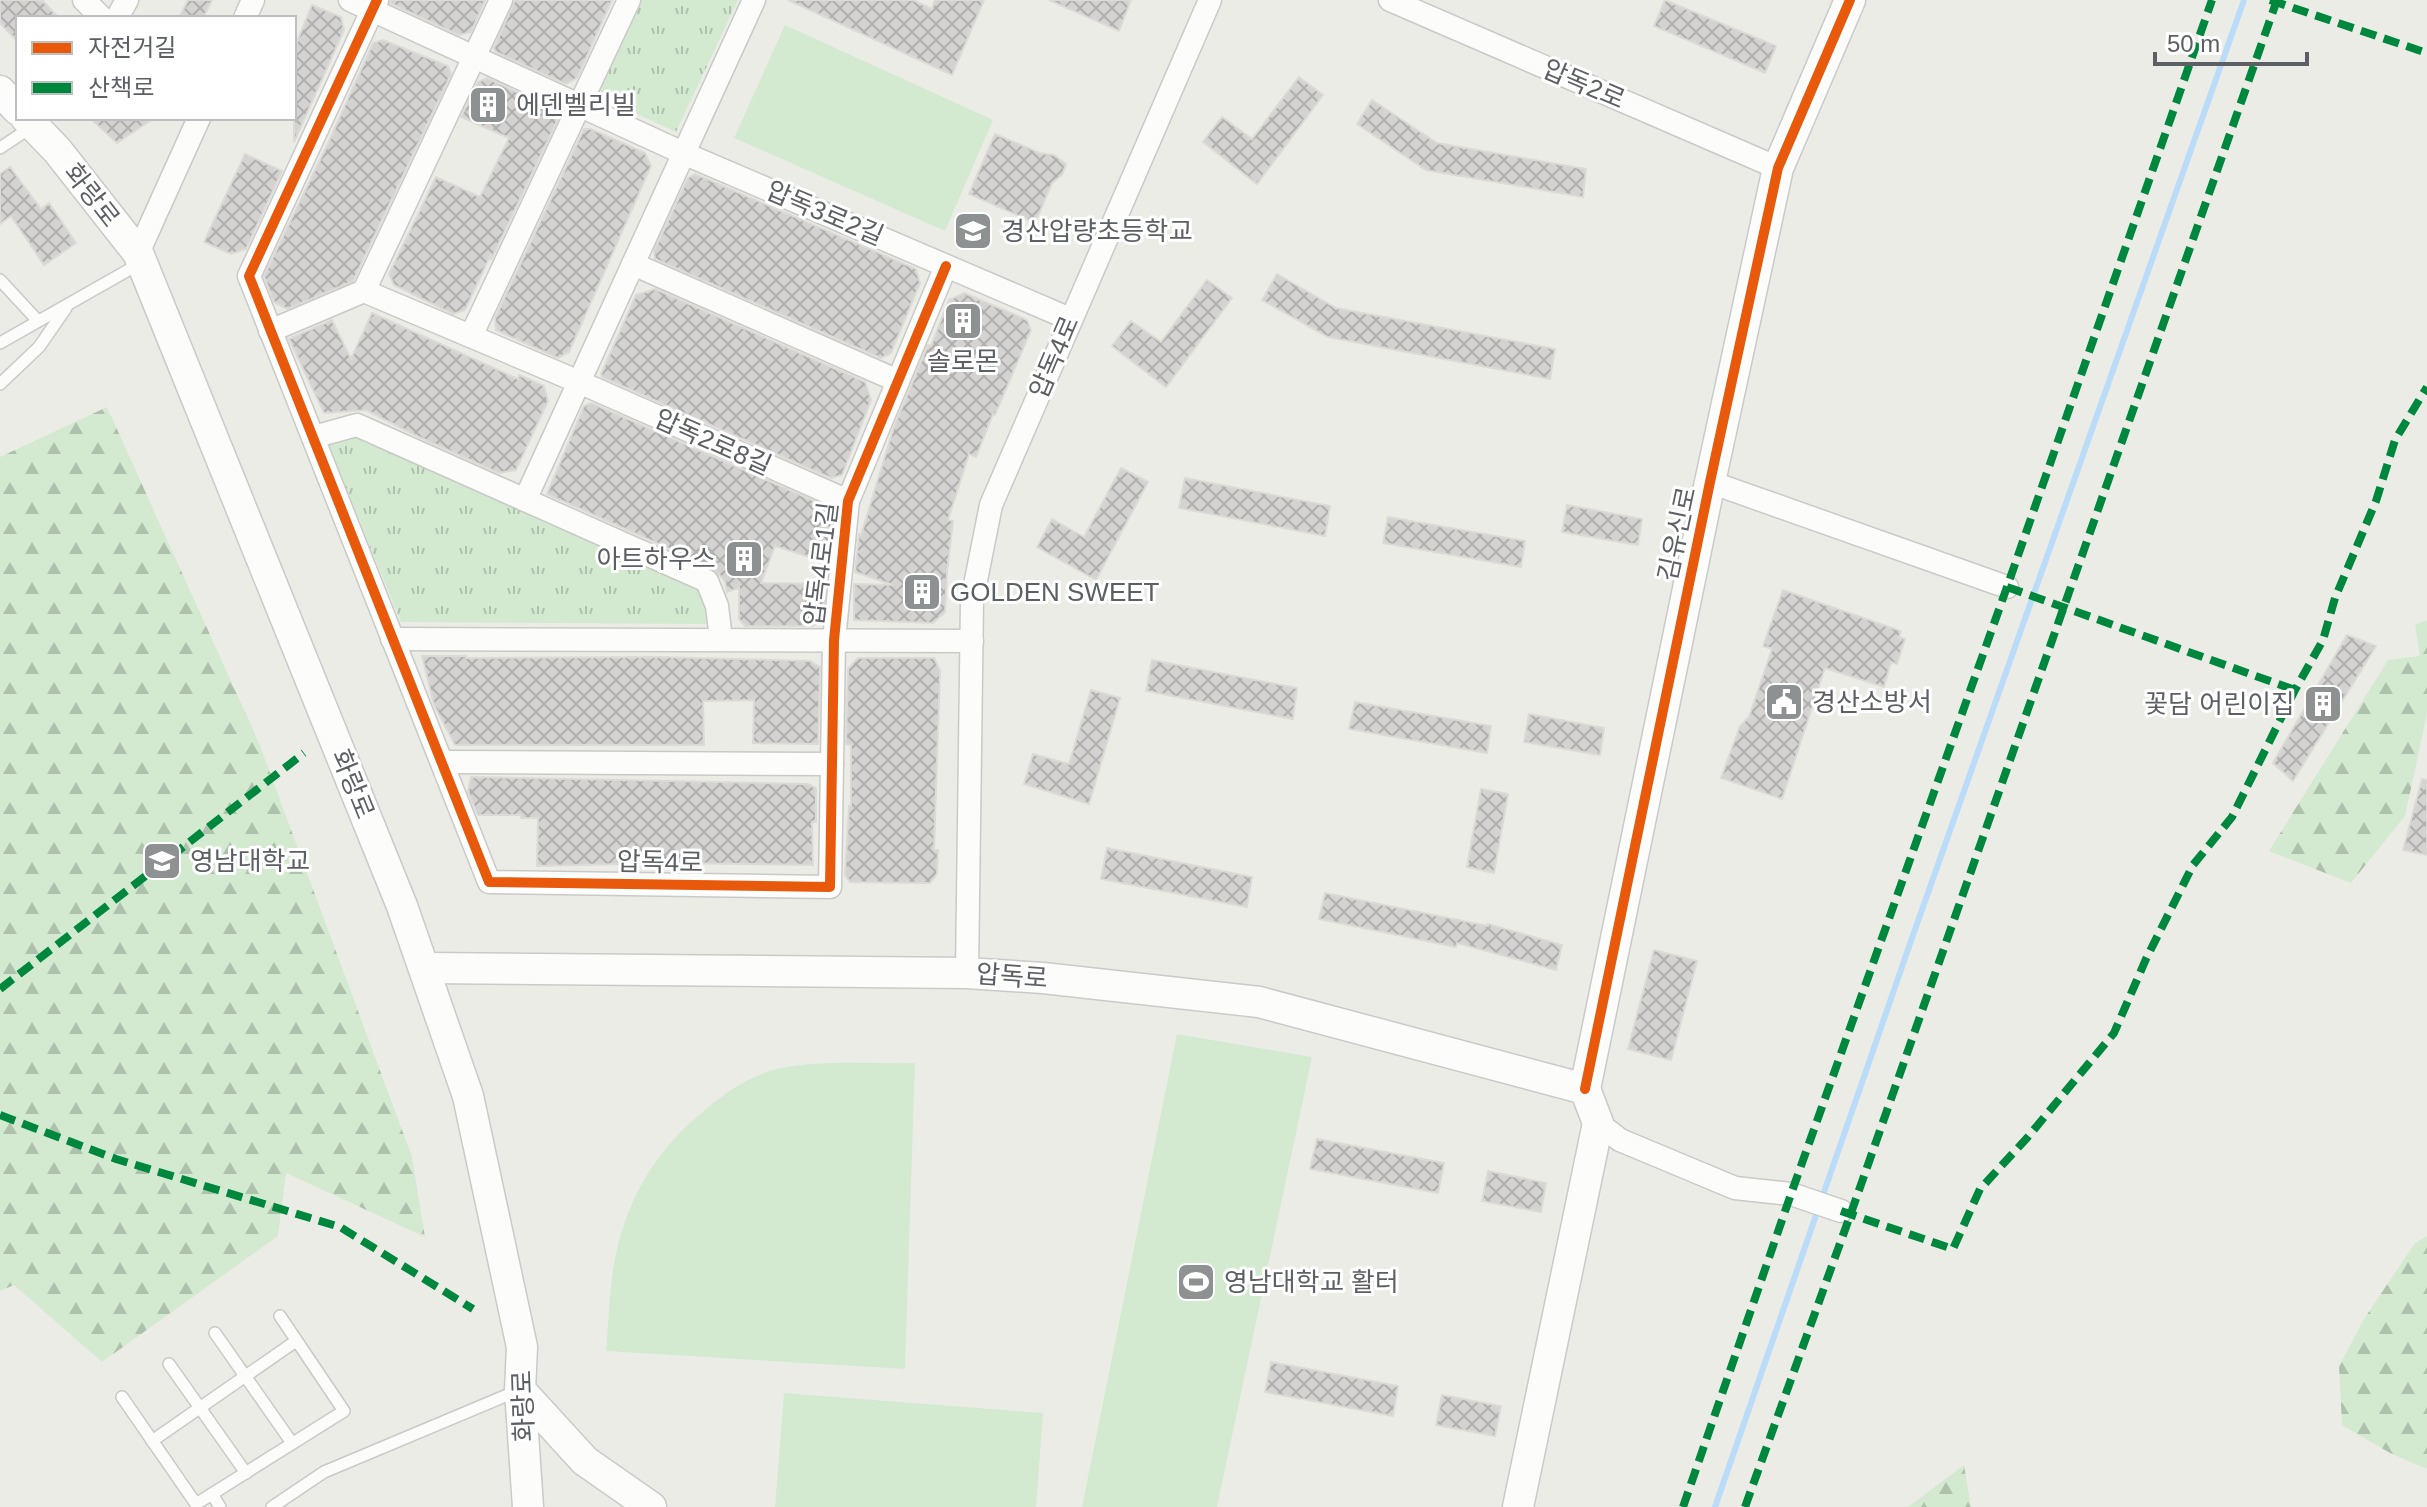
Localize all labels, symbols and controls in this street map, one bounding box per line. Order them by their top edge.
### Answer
legend [16,16,296,120]
scale bar [2155,16,2307,66]
text: 50 m [2167,30,2220,57]
text: 자전거길 [88,34,176,61]
street label: 압독2로 [1538,53,1630,115]
text: 산책로 [88,74,154,101]
building icon: 에덴벨리빌 [467,84,509,126]
place label: 에덴벨리빌 [516,90,636,120]
street label: 화랑로 [58,157,126,233]
street label: 압독3로2길 [762,175,888,251]
school or university icon: 경산압량초등학교 [952,210,994,252]
place label: 경산압량초등학교 [1001,216,1192,246]
building icon: 솔로몬 [942,300,984,342]
street label: 압독4로 [1023,311,1085,403]
place label: 솔로몬 [927,346,999,376]
street label: 압독2로8길 [650,403,776,481]
street label: 김유신로 [1652,484,1702,584]
street label: 압독4로1길 [799,500,843,628]
building icon: 아트하우스 [723,538,765,580]
place label: 아트하우스 [596,544,716,574]
building icon: GOLDEN SWEET [901,571,943,613]
place label: GOLDEN SWEET [950,577,1160,607]
public building icon: 경산소방서 [1763,681,1805,723]
building icon: 꽃담 어린이집 [2302,683,2344,725]
place label: 경산소방서 [1812,687,1932,717]
place label: 꽃담 어린이집 [2144,689,2295,719]
street label: 화랑로 [326,745,380,823]
school or university icon: 영남대학교 [141,840,183,882]
place label: 영남대학교 [190,846,310,876]
street label: 압독4로 [617,846,703,878]
street label: 압독로 [975,959,1049,993]
sports icon: 영남대학교 활터 [1175,1261,1217,1303]
place label: 영남대학교 활터 [1224,1267,1399,1297]
street label: 화랑로 [507,1370,539,1442]

